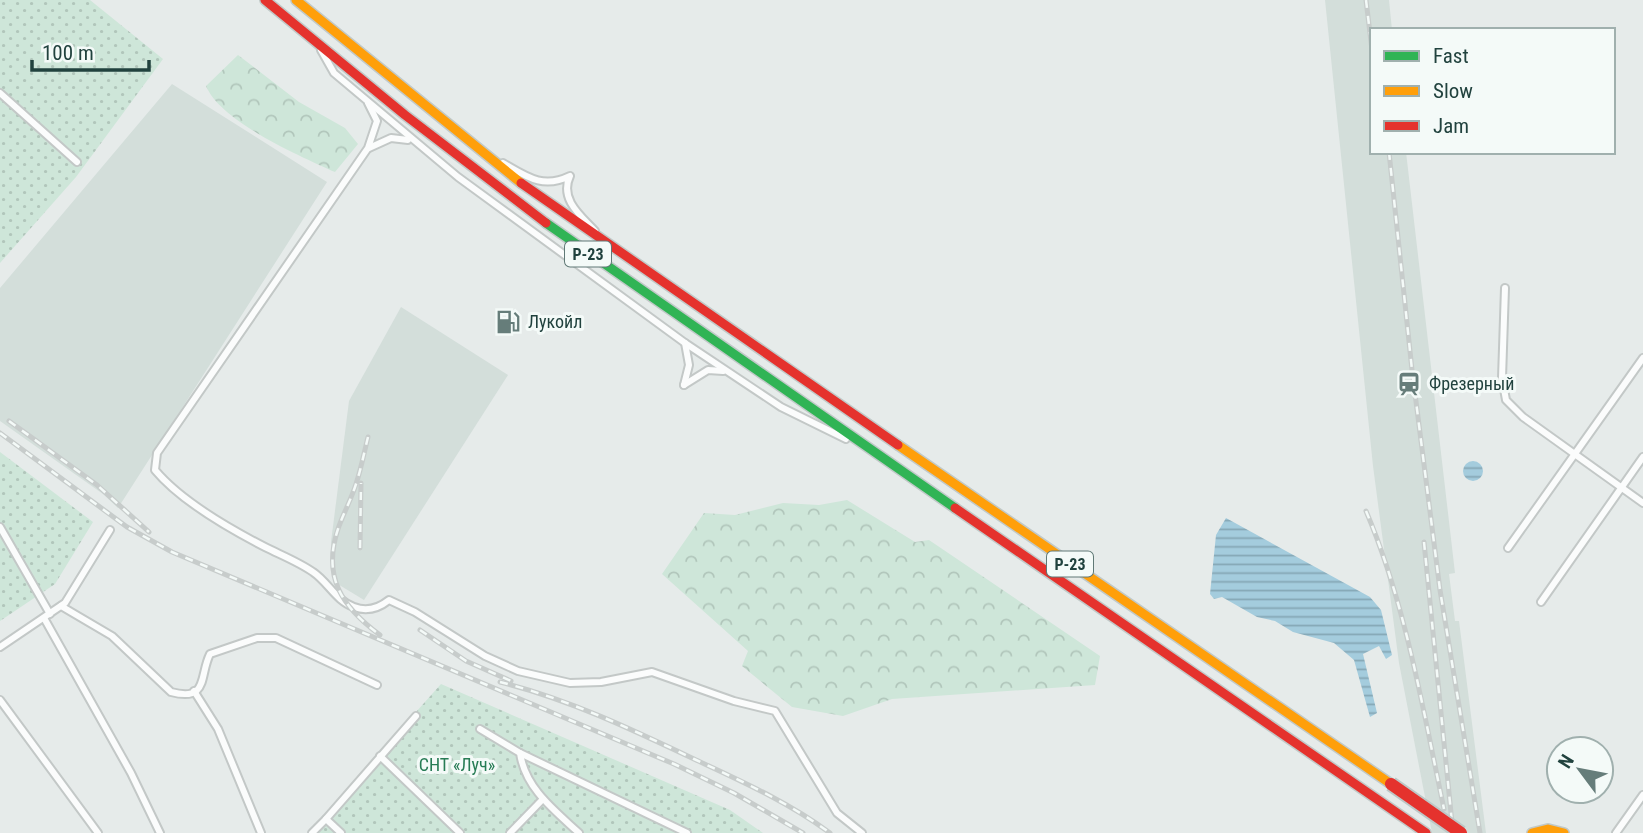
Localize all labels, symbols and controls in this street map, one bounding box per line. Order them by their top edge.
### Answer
scale bar [32,28,149,72]
legend [1370,28,1615,154]
text: 100 m [42,41,94,65]
text: Fast [1433,44,1469,68]
text: Slow [1433,79,1473,103]
text: Jam [1433,114,1469,138]
road number: Р-23 [565,242,611,266]
fuel station icon: Лукойл [494,308,522,336]
place label: Лукойл [528,311,582,332]
station icon: Фрезерный [1395,370,1423,398]
place label: Фрезерный [1429,373,1514,394]
road number: Р-23 [1047,552,1093,576]
north arrow [1545,735,1615,805]
text: N [1553,750,1579,772]
park label: СНТ «Луч» [419,754,495,775]

